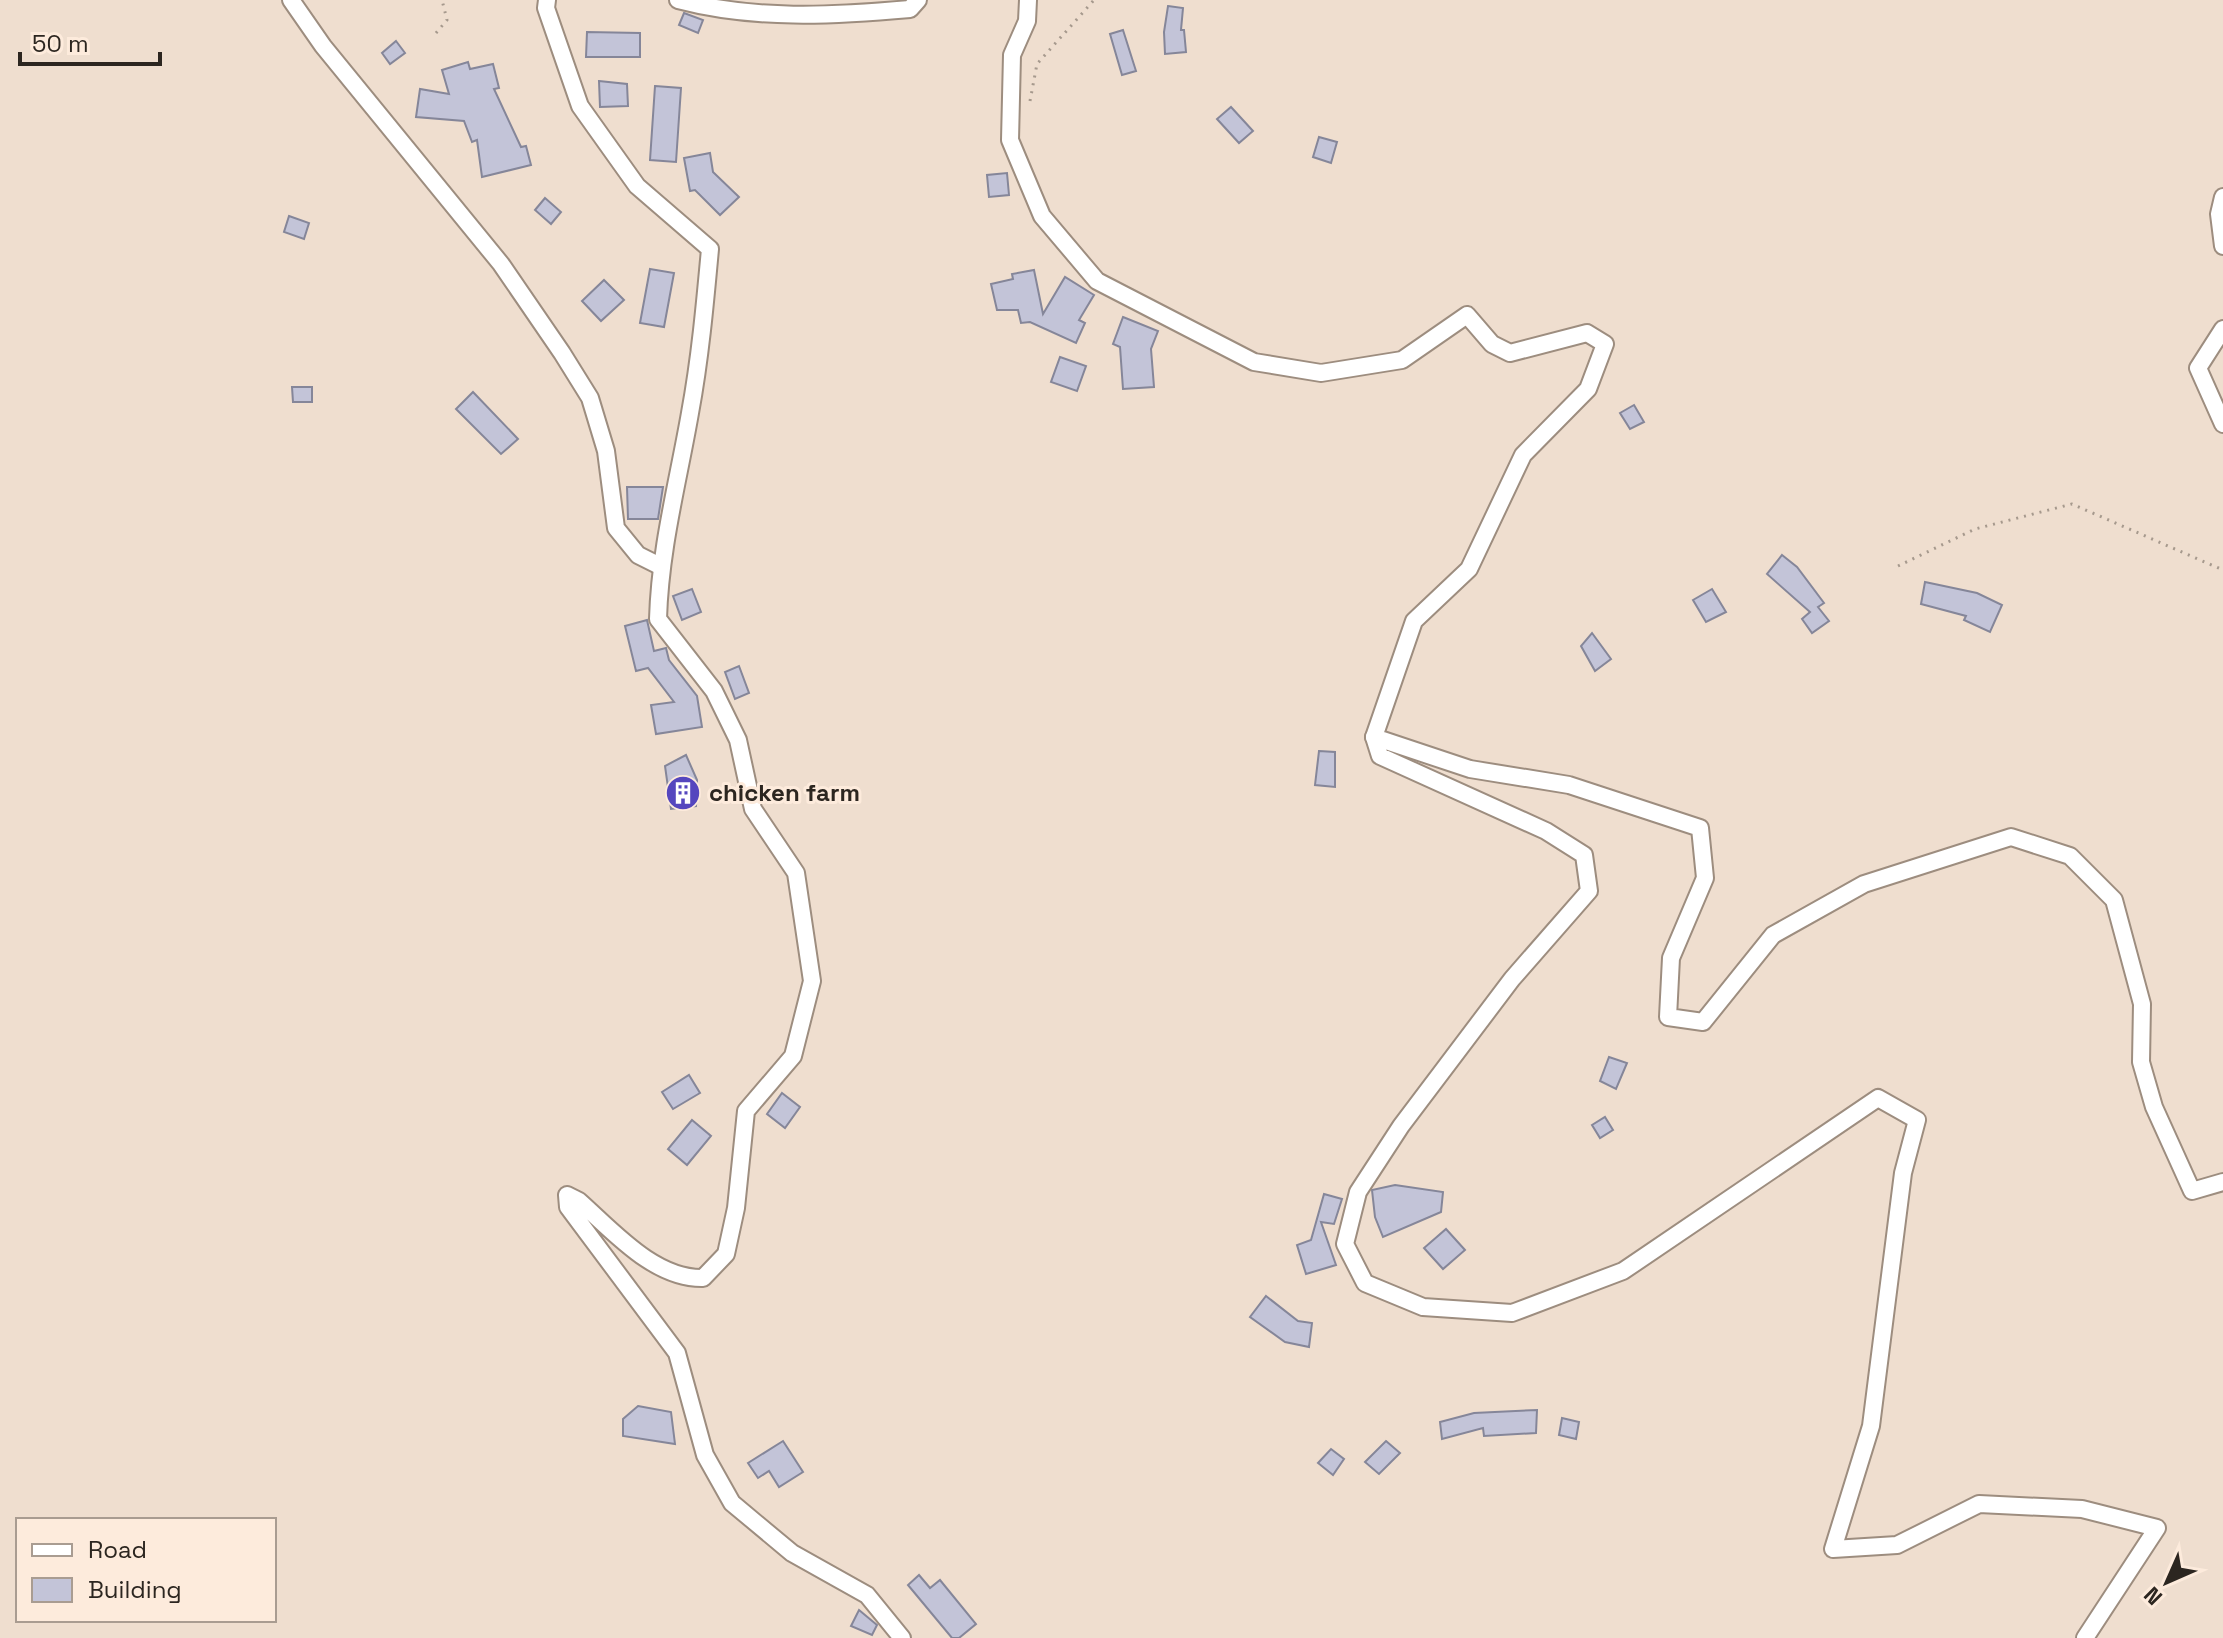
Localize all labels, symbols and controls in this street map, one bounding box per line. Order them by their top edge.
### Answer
scale bar [20,16,160,66]
text: 50 m [32,28,89,59]
building icon: chicken farm [664,774,702,812]
place label: chicken farm [709,777,860,808]
legend [16,1518,276,1622]
text: Road [88,1534,147,1565]
north arrow [2127,1542,2207,1622]
text: Building [88,1574,182,1605]
text: N [2138,1581,2168,1611]

